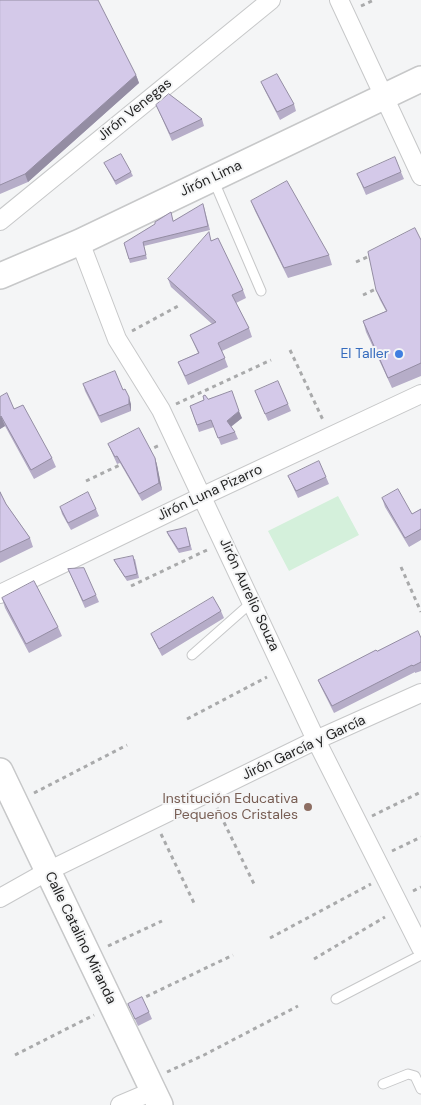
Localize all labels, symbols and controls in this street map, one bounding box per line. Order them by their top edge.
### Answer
street label: Jirón Venegas [95,75,175,145]
street label: Jirón Lima [177,157,245,201]
place label: El Taller [340,346,389,362]
marker: El Taller [393,348,405,360]
street label: Jirón Luna Pizarro [155,461,265,525]
street label: Jirón Aurelio Souza [216,536,282,654]
street label: Jirón García y García [240,712,368,784]
place label: Institución Educativa Pequeños Cristales [163,791,298,824]
marker: Institución Educativa Pequeños Cristales [302,801,314,813]
street label: Calle Catalino Miranda [41,869,119,1007]

